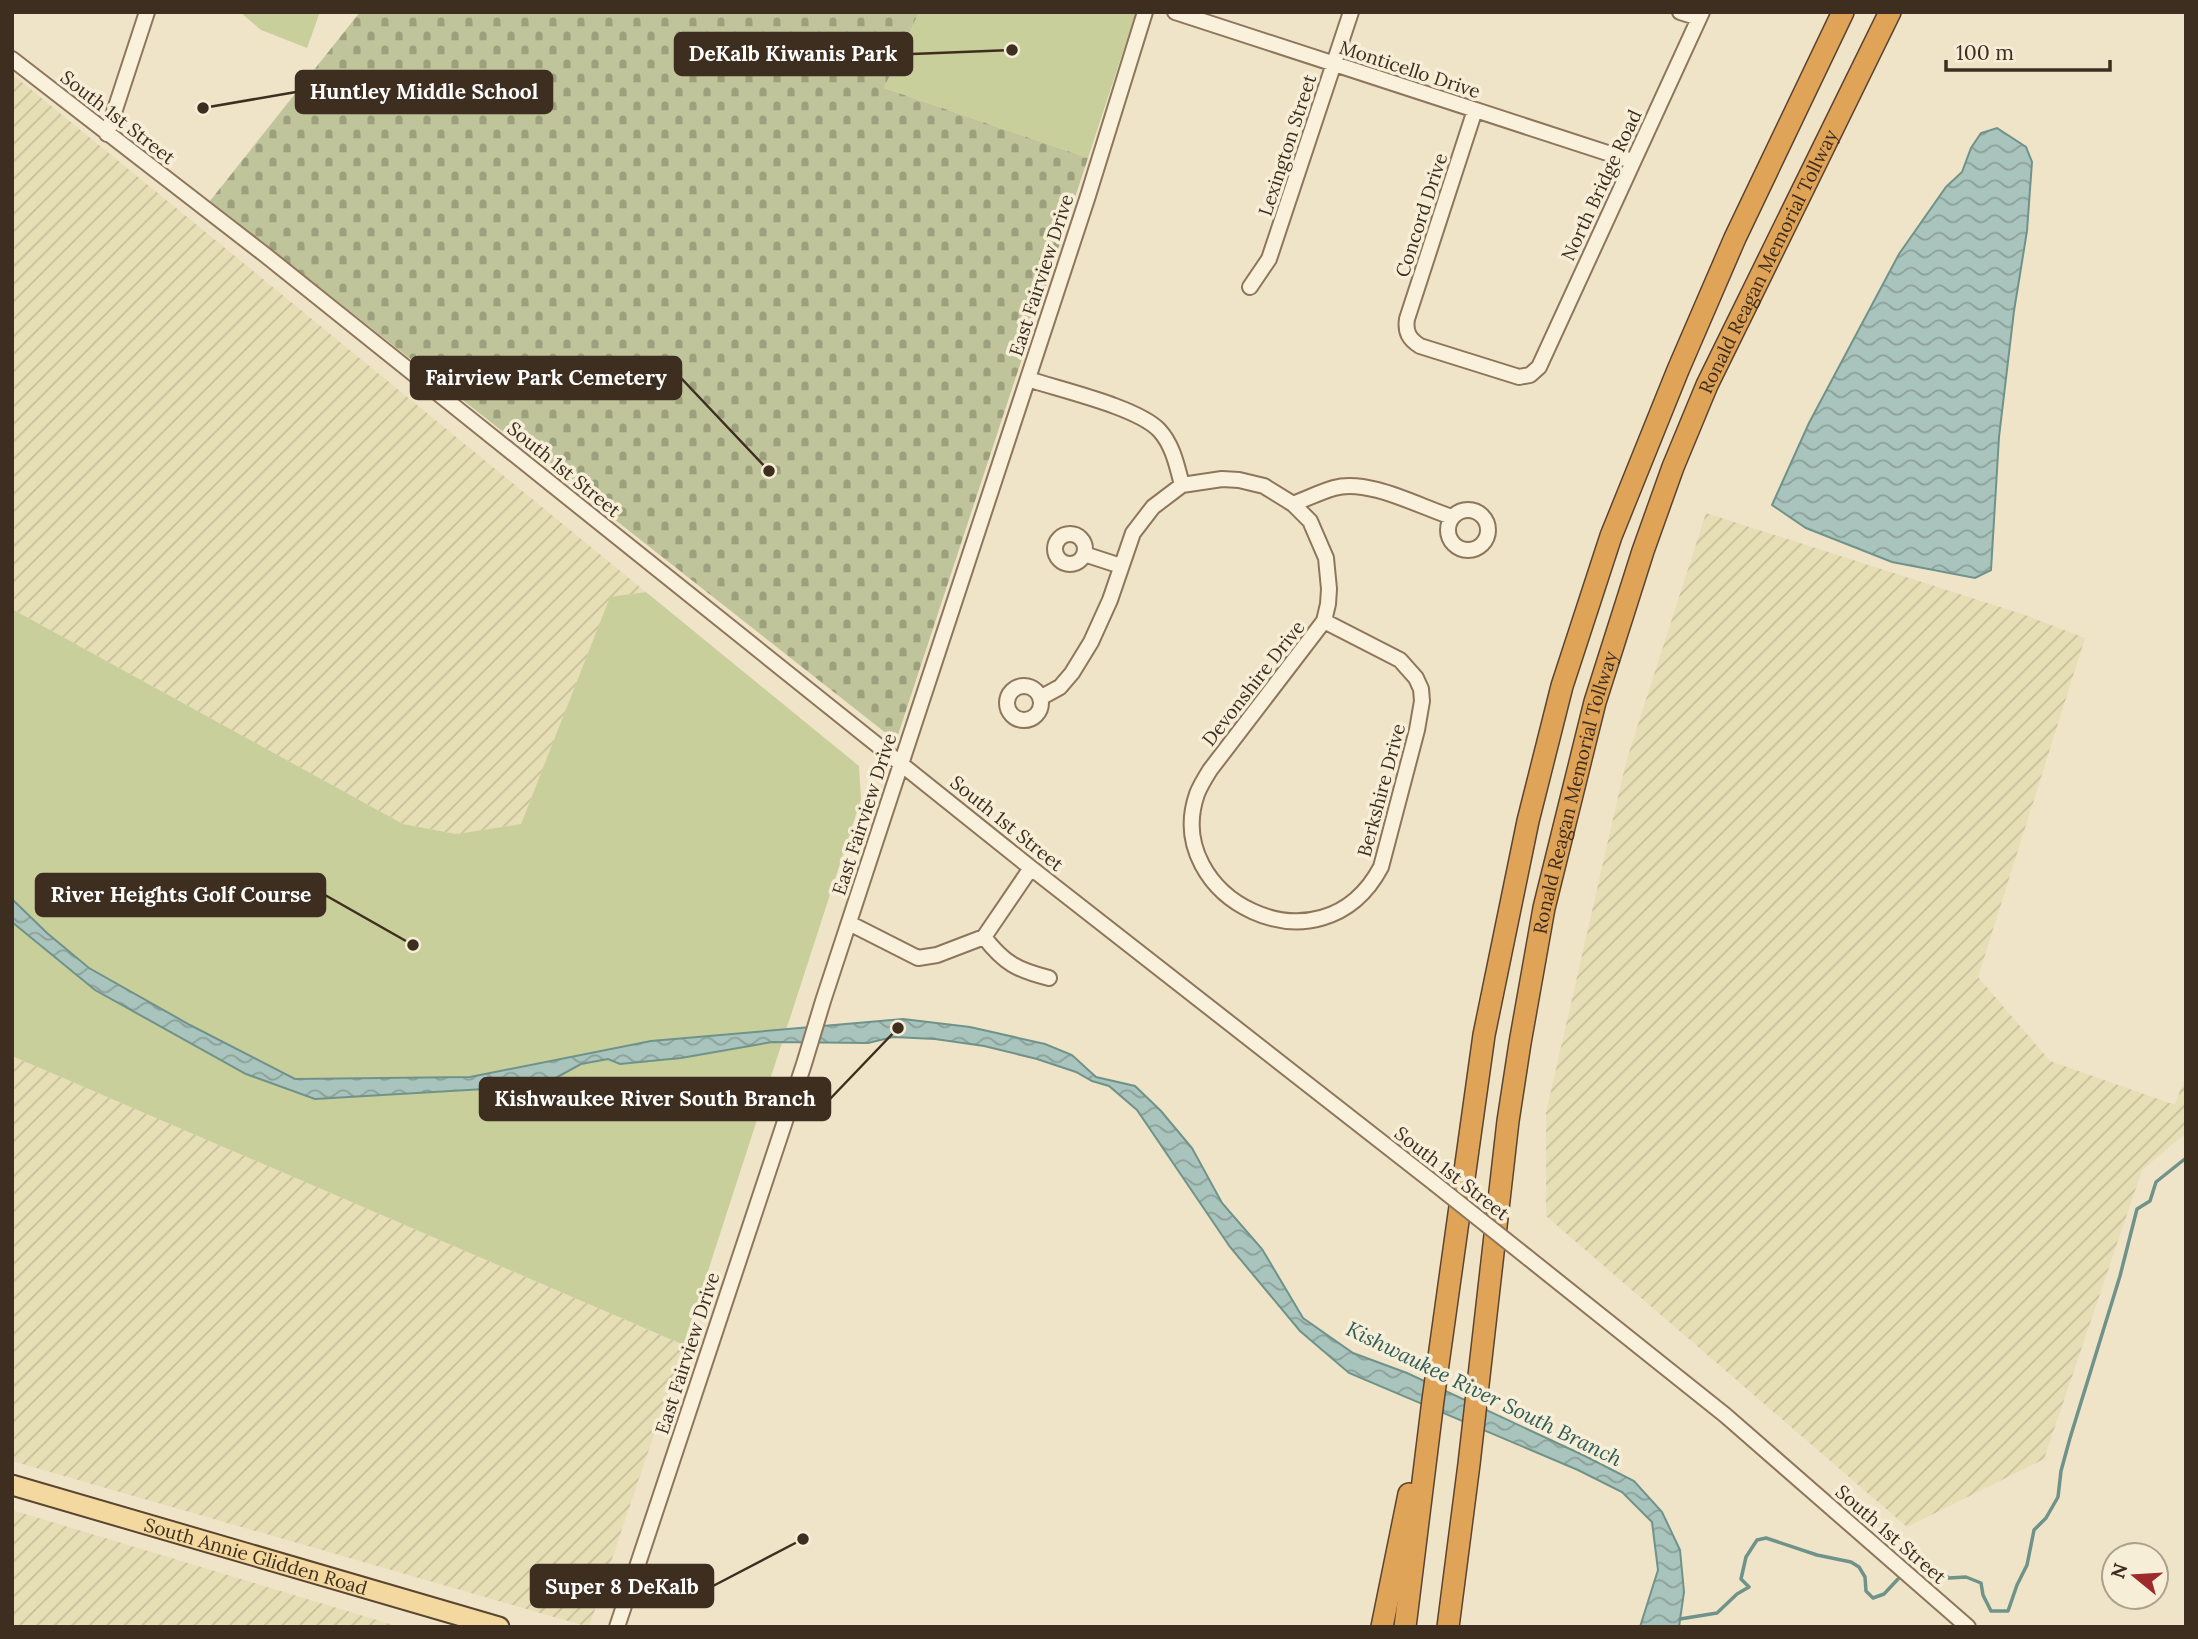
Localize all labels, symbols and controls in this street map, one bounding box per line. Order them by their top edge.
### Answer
scale bar [1946,28,2110,72]
callout: DeKalb Kiwanis Park [675,33,912,75]
street label: Monticello Drive [1337,35,1483,103]
text: 100 m [1956,39,2014,66]
text: DeKalb Kiwanis Park [688,40,898,67]
street label: South 1st Street [56,65,181,170]
callout: Huntley Middle School [296,71,552,113]
street label: Lexington Street [1253,71,1321,219]
text: Huntley Middle School [310,78,539,105]
street label: North Bridge Road [1555,106,1647,264]
street label: Ronald Reagan Memorial Tollway [1693,125,1843,397]
street label: Concord Drive [1390,150,1452,280]
street label: East Fairview Drive [1004,191,1078,359]
callout: Fairview Park Cemetery [411,357,681,399]
text: Fairview Park Cemetery [425,364,667,391]
street label: South 1st Street [502,416,626,522]
street label: Devonshire Drive [1196,615,1310,751]
street label: Ronald Reagan Memorial Tollway [1528,648,1622,936]
street label: Berkshire Drive [1352,721,1410,859]
street label: East Fairview Drive [827,730,901,898]
street label: South 1st Street [945,770,1069,876]
callout: River Heights Golf Course [36,874,325,916]
text: River Heights Golf Course [51,881,311,908]
callout: Kishwaukee River South Branch [480,1078,830,1120]
text: Kishwaukee River South Branch [494,1085,816,1112]
street label: South 1st Street [1390,1121,1515,1226]
street label: East Fairview Drive [650,1269,724,1437]
water label: Kishwaukee River South Branch [1342,1315,1627,1472]
street label: South 1st Street [1831,1479,1952,1589]
street label: South Annie Glidden Road [141,1512,370,1600]
north arrow [2100,1541,2170,1611]
text: N [2105,1560,2133,1581]
callout: Super 8 DeKalb [531,1565,713,1607]
text: Super 8 DeKalb [545,1573,699,1600]

